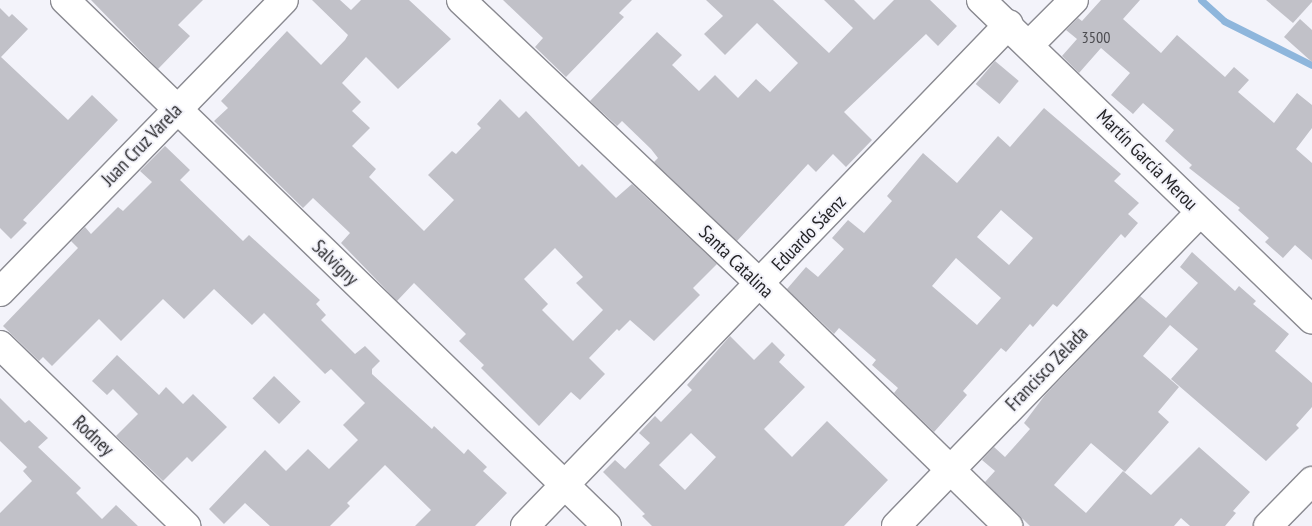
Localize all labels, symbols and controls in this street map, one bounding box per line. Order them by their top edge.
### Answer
house number: 3500 [1082,27,1110,47]
street label: Juan Cruz Varela [97,99,187,191]
street label: Martín García Merou [1092,105,1202,215]
street label: Eduardo Sáenz [767,190,851,276]
street label: Santa Catalina [694,221,778,303]
street label: Salvigny [307,236,363,290]
street label: Francisco Zelada [1001,322,1093,416]
street label: Rodney [68,411,118,461]

